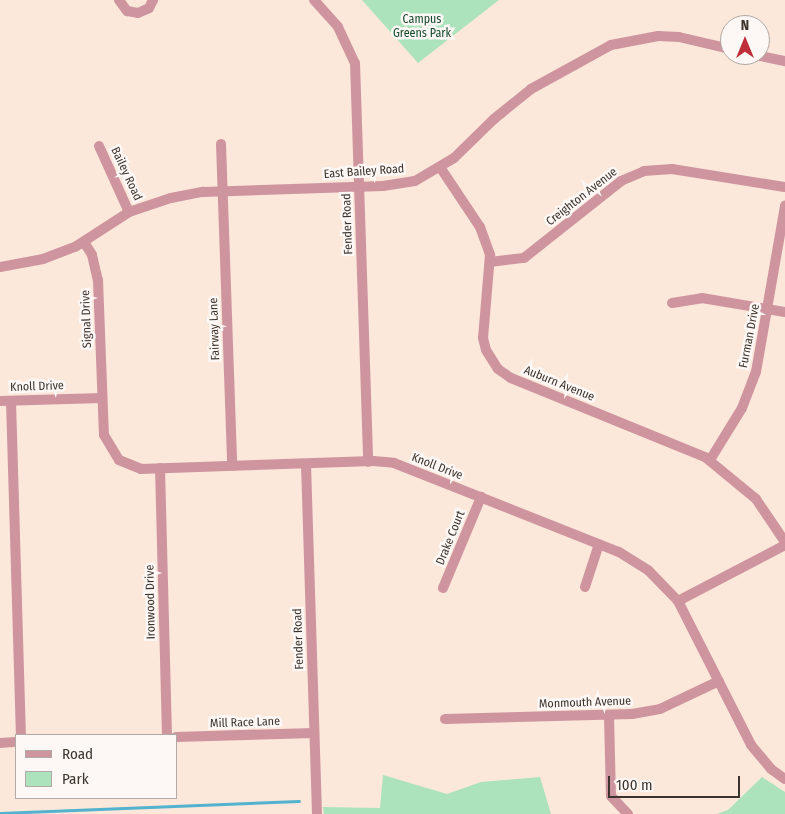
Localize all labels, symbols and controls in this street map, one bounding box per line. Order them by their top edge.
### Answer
park label: Campus Greens Park [393,13,451,41]
north arrow [720,15,770,65]
text: N [741,17,749,34]
street label: Bailey Road [107,145,145,203]
street label: East Bailey Road [323,162,405,182]
street label: Creighton Avenue [544,165,620,229]
street label: Fender Road [340,193,356,255]
street label: Signal Drive [79,290,95,348]
street label: Fairway Lane [207,297,223,361]
street label: Furman Drive [737,303,763,369]
street label: Auburn Avenue [522,363,596,405]
street label: Knoll Drive [10,379,64,395]
street label: Knoll Drive [409,451,465,483]
street label: Drake Court [434,509,468,567]
street label: Ironwood Drive [143,564,159,640]
street label: Fender Road [291,608,307,670]
street label: Monmouth Avenue [539,694,631,712]
street label: Mill Race Lane [210,715,280,731]
legend [15,734,178,799]
text: Road [62,745,93,763]
scale bar [610,766,742,798]
text: Park [62,770,89,788]
text: 100 m [616,776,653,794]

